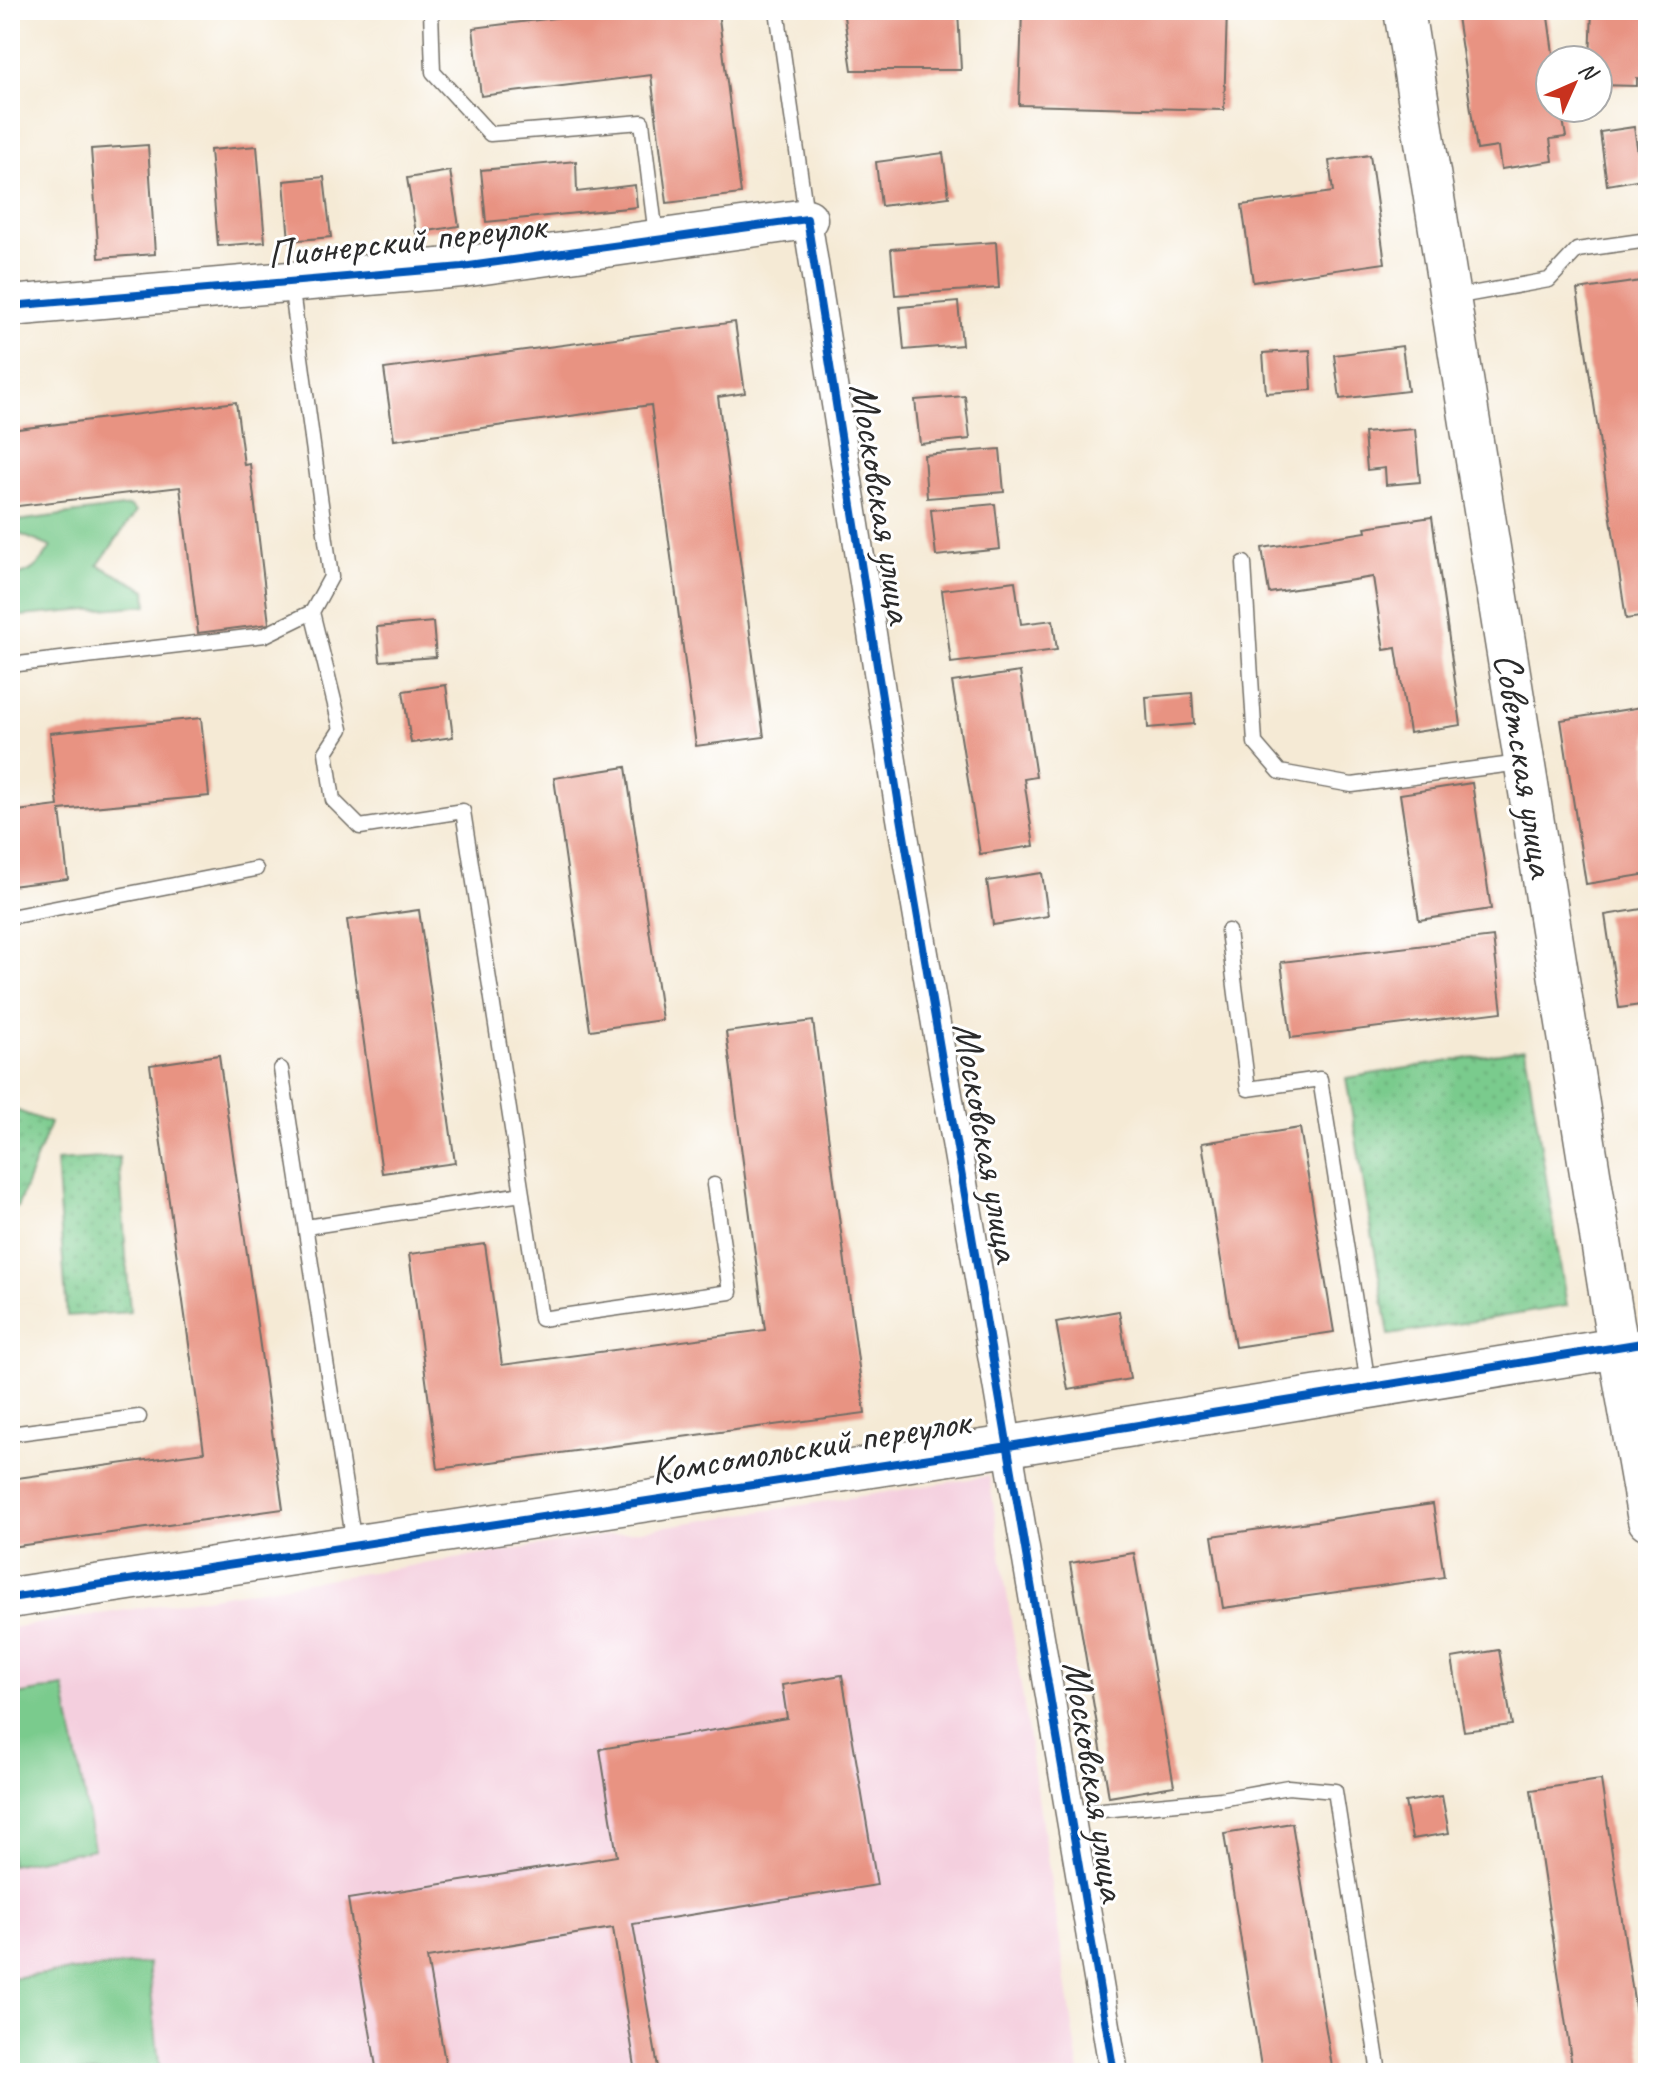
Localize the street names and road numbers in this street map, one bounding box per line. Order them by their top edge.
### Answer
street label: Пионерский переулок [264,200,551,279]
street label: Московская улица [838,379,926,629]
street label: Советская улица [1483,650,1568,883]
street label: Московская улица [941,1018,1033,1268]
street label: Комсомольский переулок [647,1396,976,1496]
street label: Московская улица [1051,1657,1139,1907]

